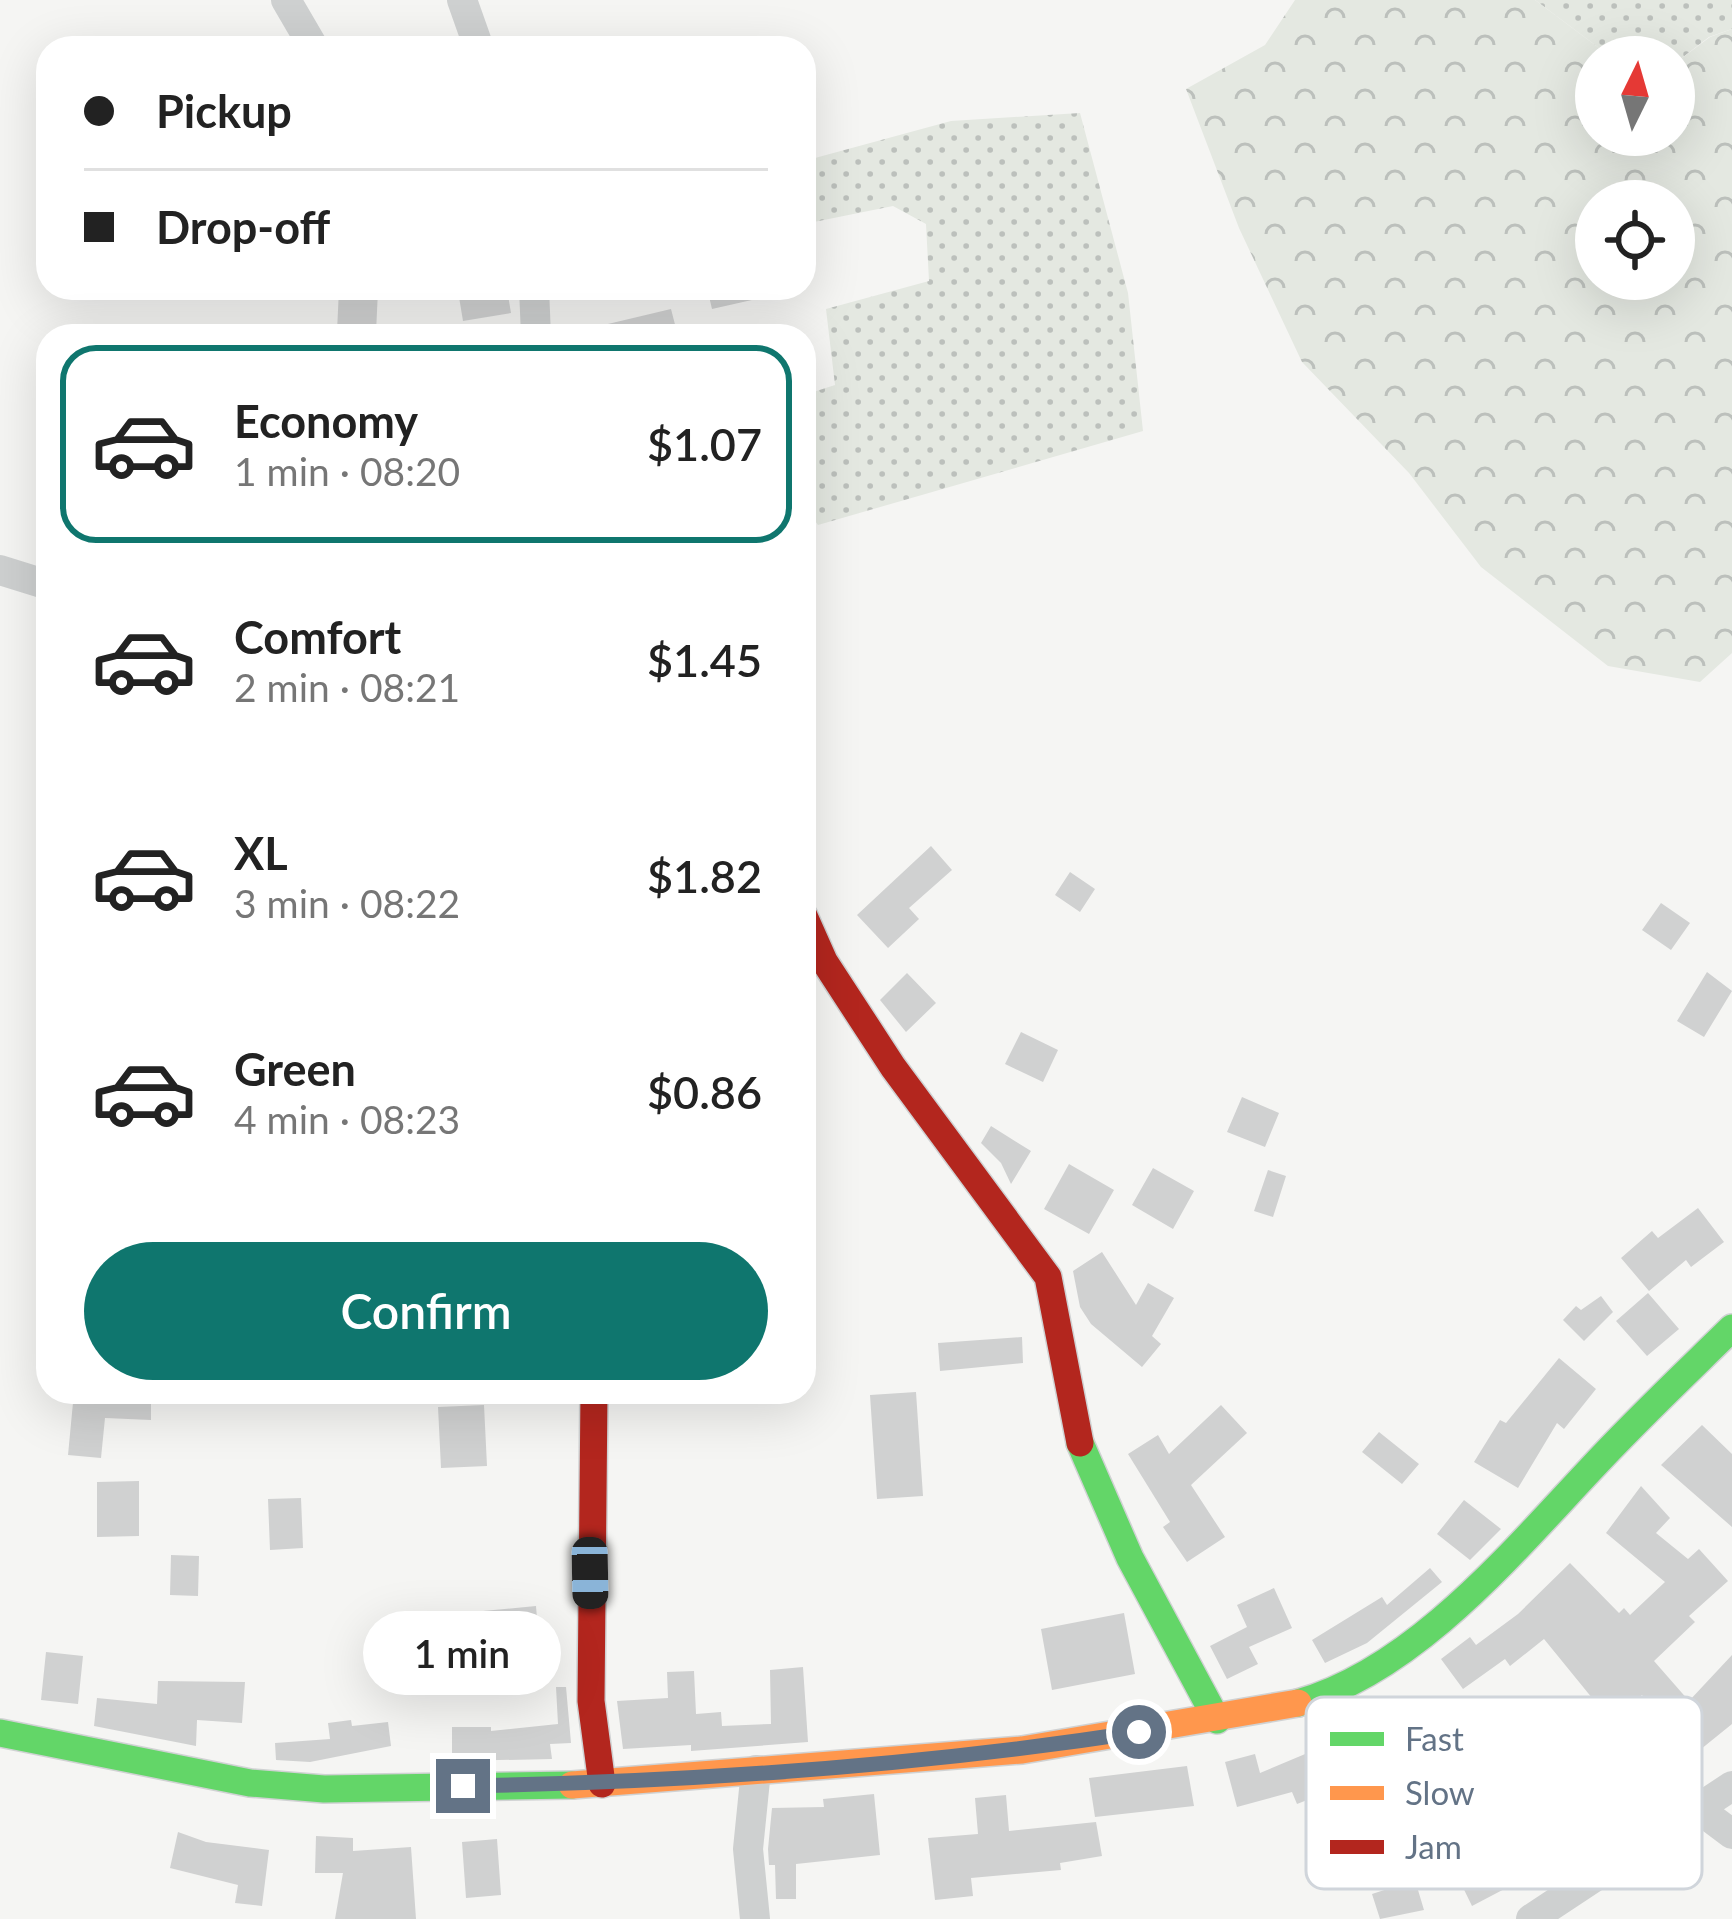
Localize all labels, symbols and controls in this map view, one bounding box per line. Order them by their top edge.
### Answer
north arrow [1575,36,1695,156]
map controls [1575,36,1695,300]
text: Pickup [156,84,292,138]
button: locate [1575,180,1695,300]
text: Drop-off [156,200,330,254]
icon: car [90,390,198,498]
text: Economy [234,394,418,448]
text: $1.07 [647,417,762,471]
text: 1 min · 08:20 [234,448,460,494]
icon: car [90,606,198,714]
text: Comfort [234,610,401,664]
text: $1.45 [647,633,762,687]
text: 2 min · 08:21 [234,664,460,710]
icon: car [90,822,198,930]
text: XL [234,826,288,880]
text: $1.82 [647,849,762,903]
text: 3 min · 08:22 [234,880,460,926]
icon: car [90,1038,198,1146]
text: Green [234,1042,356,1096]
text: $0.86 [647,1065,762,1119]
text: 4 min · 08:23 [234,1096,460,1142]
button: Confirm [84,1242,768,1380]
car [571,1537,609,1609]
callout: 1 min [364,1612,562,1696]
text: 1 min [414,1630,510,1676]
legend [1306,1697,1702,1889]
route start [1112,1705,1166,1759]
text: Fast [1405,1718,1464,1758]
route end [436,1759,490,1813]
text: Slow [1405,1772,1475,1812]
text: Jam [1405,1826,1462,1866]

